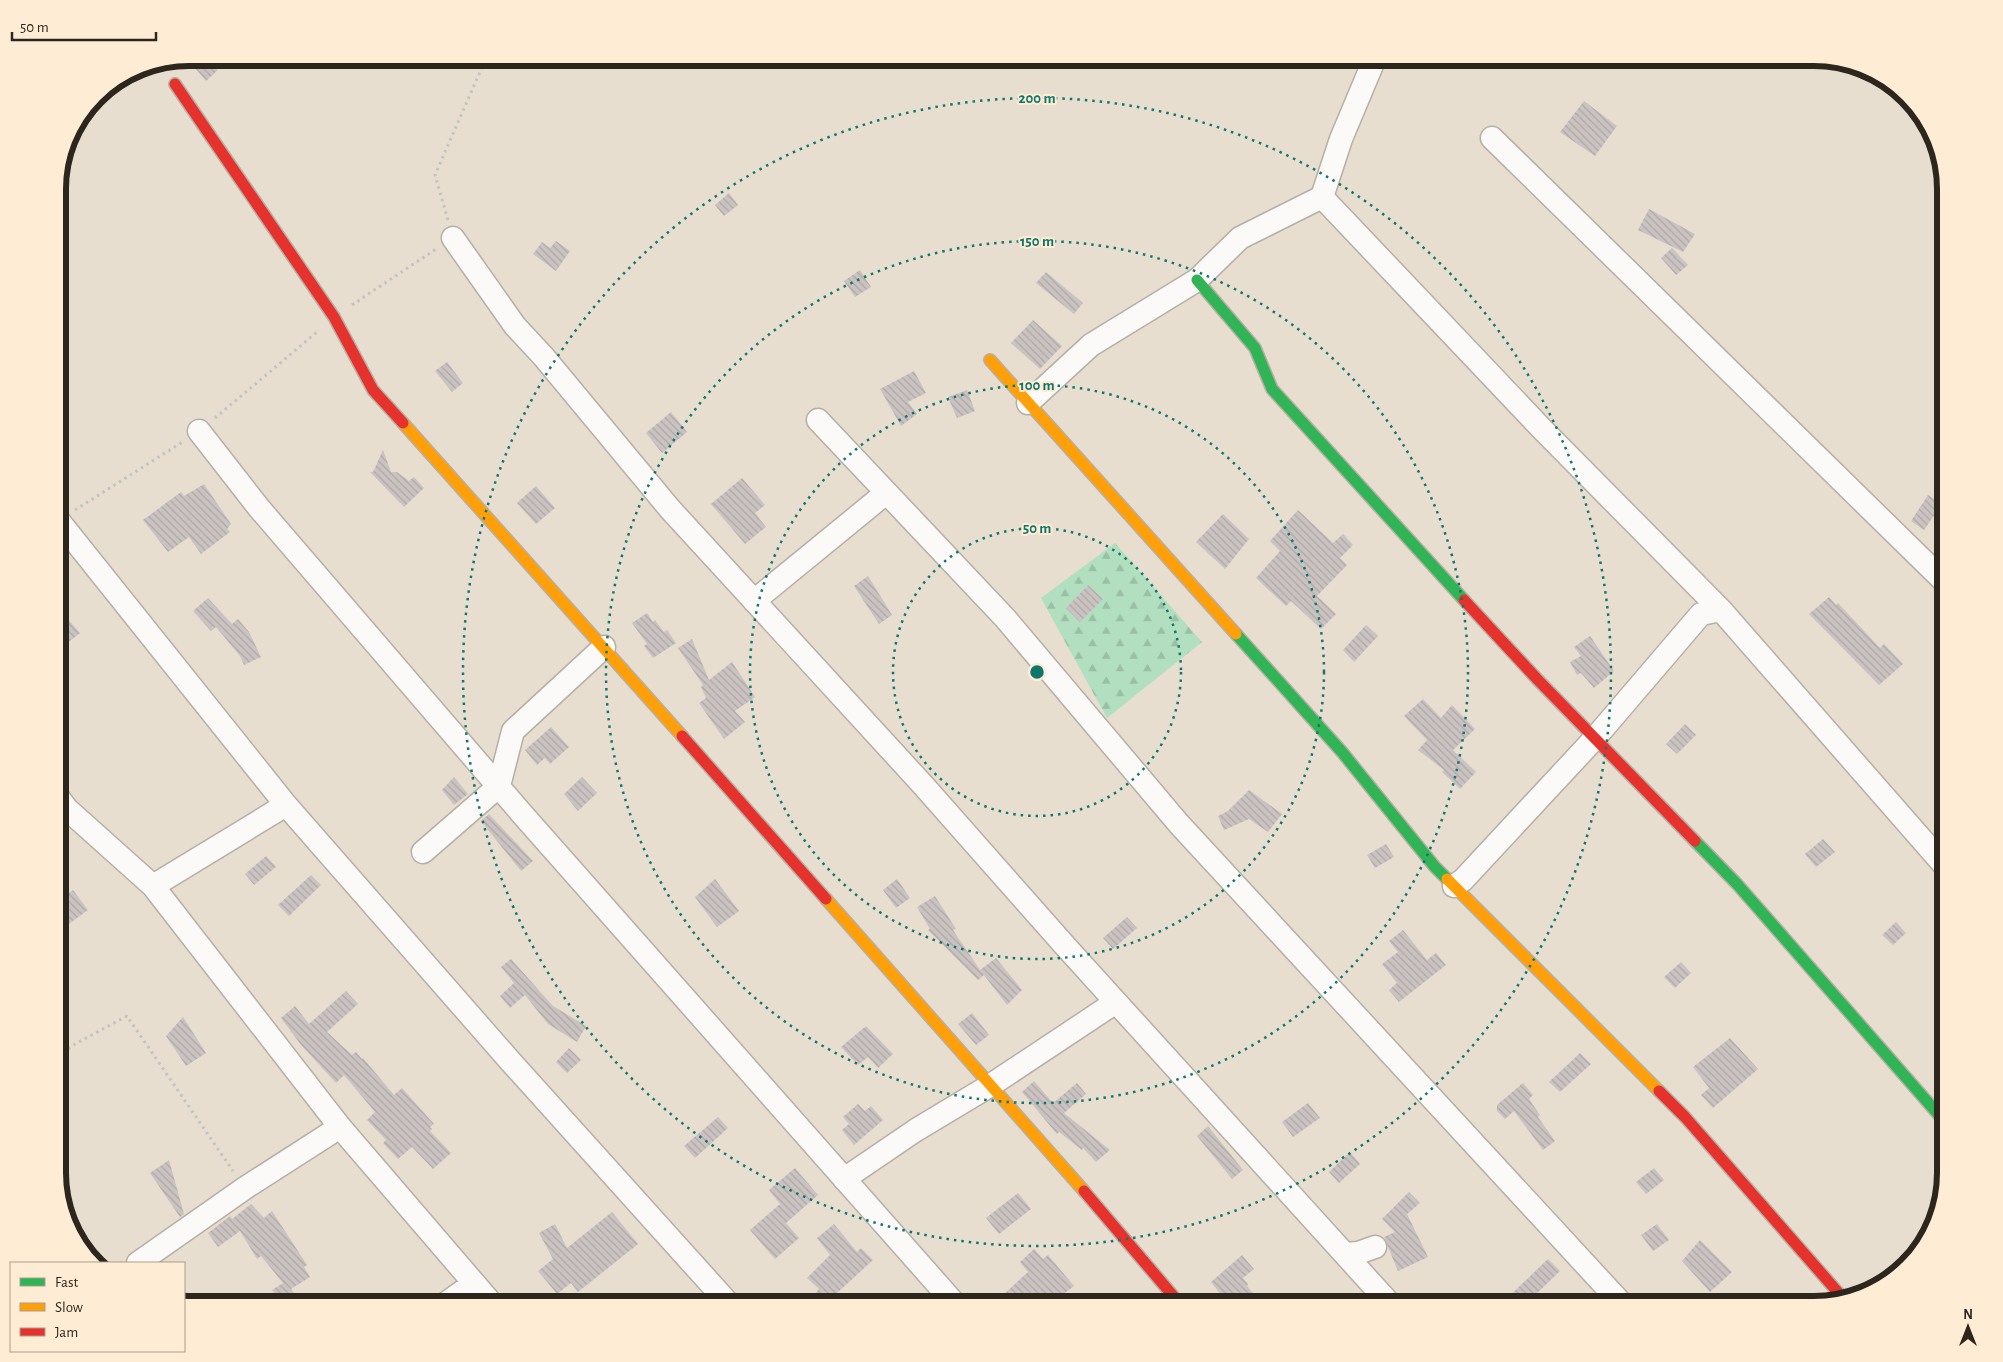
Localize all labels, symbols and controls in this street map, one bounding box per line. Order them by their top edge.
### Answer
scale bar [12,10,156,42]
text: 50 m [20,20,49,35]
text: 200 m [1018,91,1056,106]
text: 150 m [1020,234,1054,249]
text: 100 m [1019,378,1055,393]
text: 50 m [1023,521,1051,536]
centre of rings [1028,663,1046,681]
legend [10,1262,185,1352]
text: Fast [55,1275,79,1290]
text: Slow [55,1300,83,1315]
north arrow [1943,1302,1993,1352]
text: N [1963,1308,1973,1322]
text: Jam [55,1325,78,1340]

